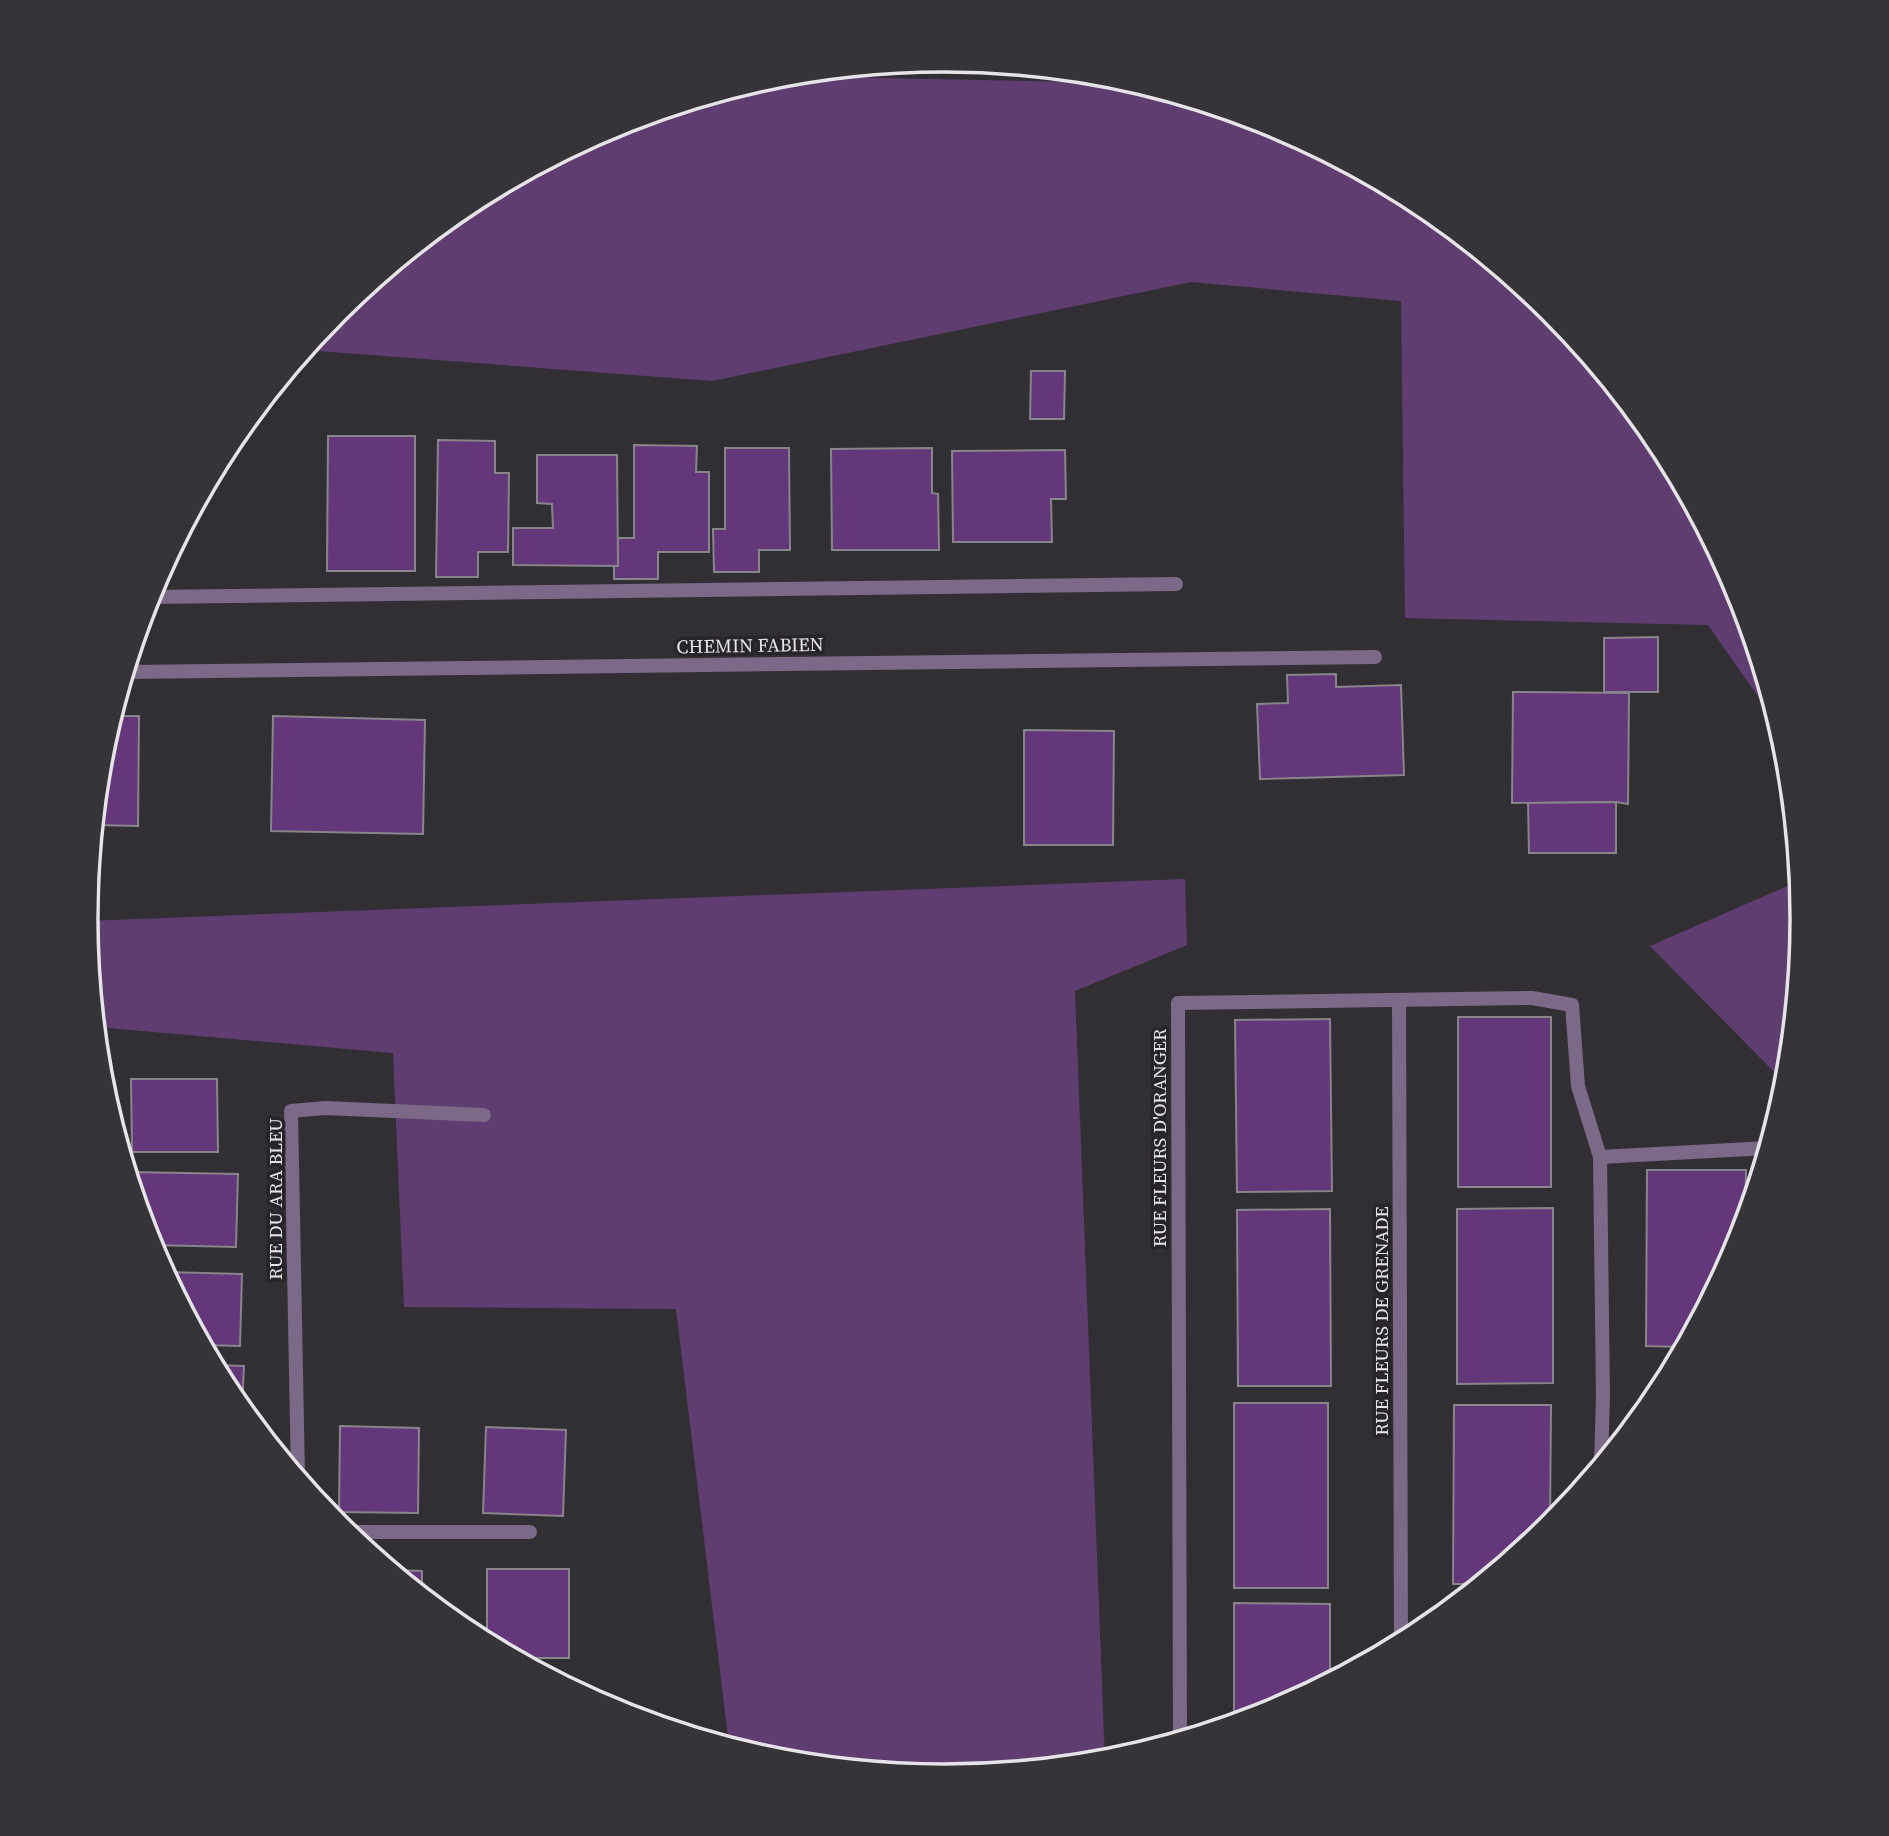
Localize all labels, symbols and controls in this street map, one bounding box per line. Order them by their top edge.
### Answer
street label: CHEMIN FABIEN [676,631,824,659]
street label: RUE FLEURS D'ORANGER [1146,1028,1172,1247]
street label: RUE DU ARA BLEU [262,1118,288,1280]
street label: RUE FLEURS DE GRENADE [1368,1206,1394,1436]

